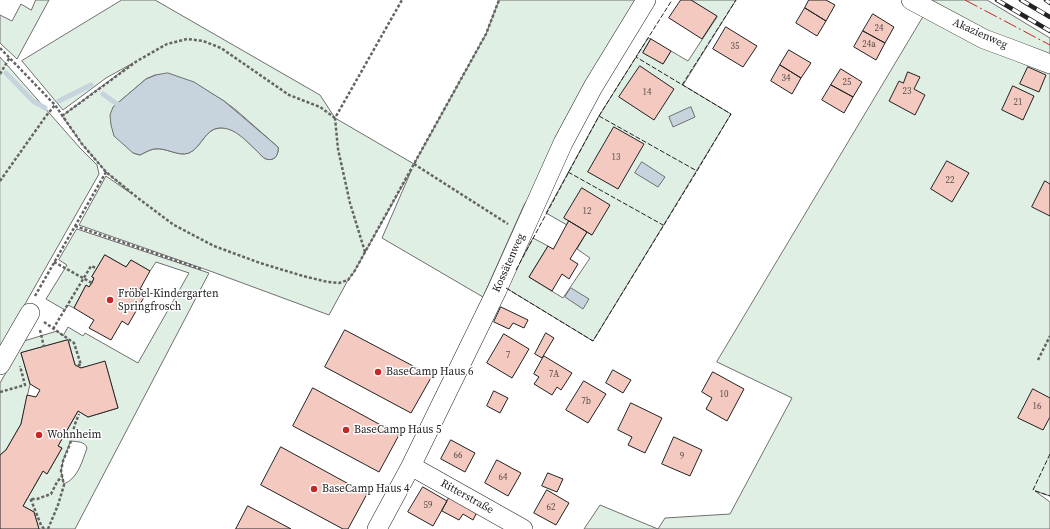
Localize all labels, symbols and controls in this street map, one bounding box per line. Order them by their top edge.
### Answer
street label: Akazienweg [951,16,1009,52]
house number: 24 [875,24,883,34]
house number: 24a [862,40,876,50]
house number: 35 [731,42,739,52]
house number: 34 [782,74,790,84]
house number: 25 [843,78,851,88]
house number: 23 [903,87,911,97]
house number: 14 [643,88,651,98]
house number: 21 [1014,98,1022,108]
house number: 13 [612,153,620,163]
house number: 22 [946,176,954,186]
house number: 12 [583,207,591,217]
street label: Kossätenweg [490,231,528,295]
place label: Fröbel-Kindergarten Springfrosch [118,287,219,313]
marker: Fröbel-Kindergarten Springfrosch [105,295,115,305]
house number: 7 [506,351,510,361]
place label: BaseCamp Haus 6 [386,365,473,379]
marker: BaseCamp Haus 6 [373,367,383,377]
house number: 7A [549,370,559,380]
house number: 10 [720,390,728,400]
house number: 7b [581,397,591,407]
house number: 16 [1033,402,1041,412]
place label: BaseCamp Haus 5 [354,423,441,437]
marker: BaseCamp Haus 5 [341,425,351,435]
place label: Wohnheim [47,428,101,442]
marker: Wohnheim [34,430,44,440]
house number: 66 [454,451,462,461]
house number: 9 [680,452,684,462]
house number: 64 [499,473,507,483]
street label: Ritterstraße [438,477,496,517]
place label: BaseCamp Haus 4 [322,482,409,496]
marker: BaseCamp Haus 4 [309,484,319,494]
house number: 59 [424,501,432,511]
house number: 62 [547,503,555,513]

